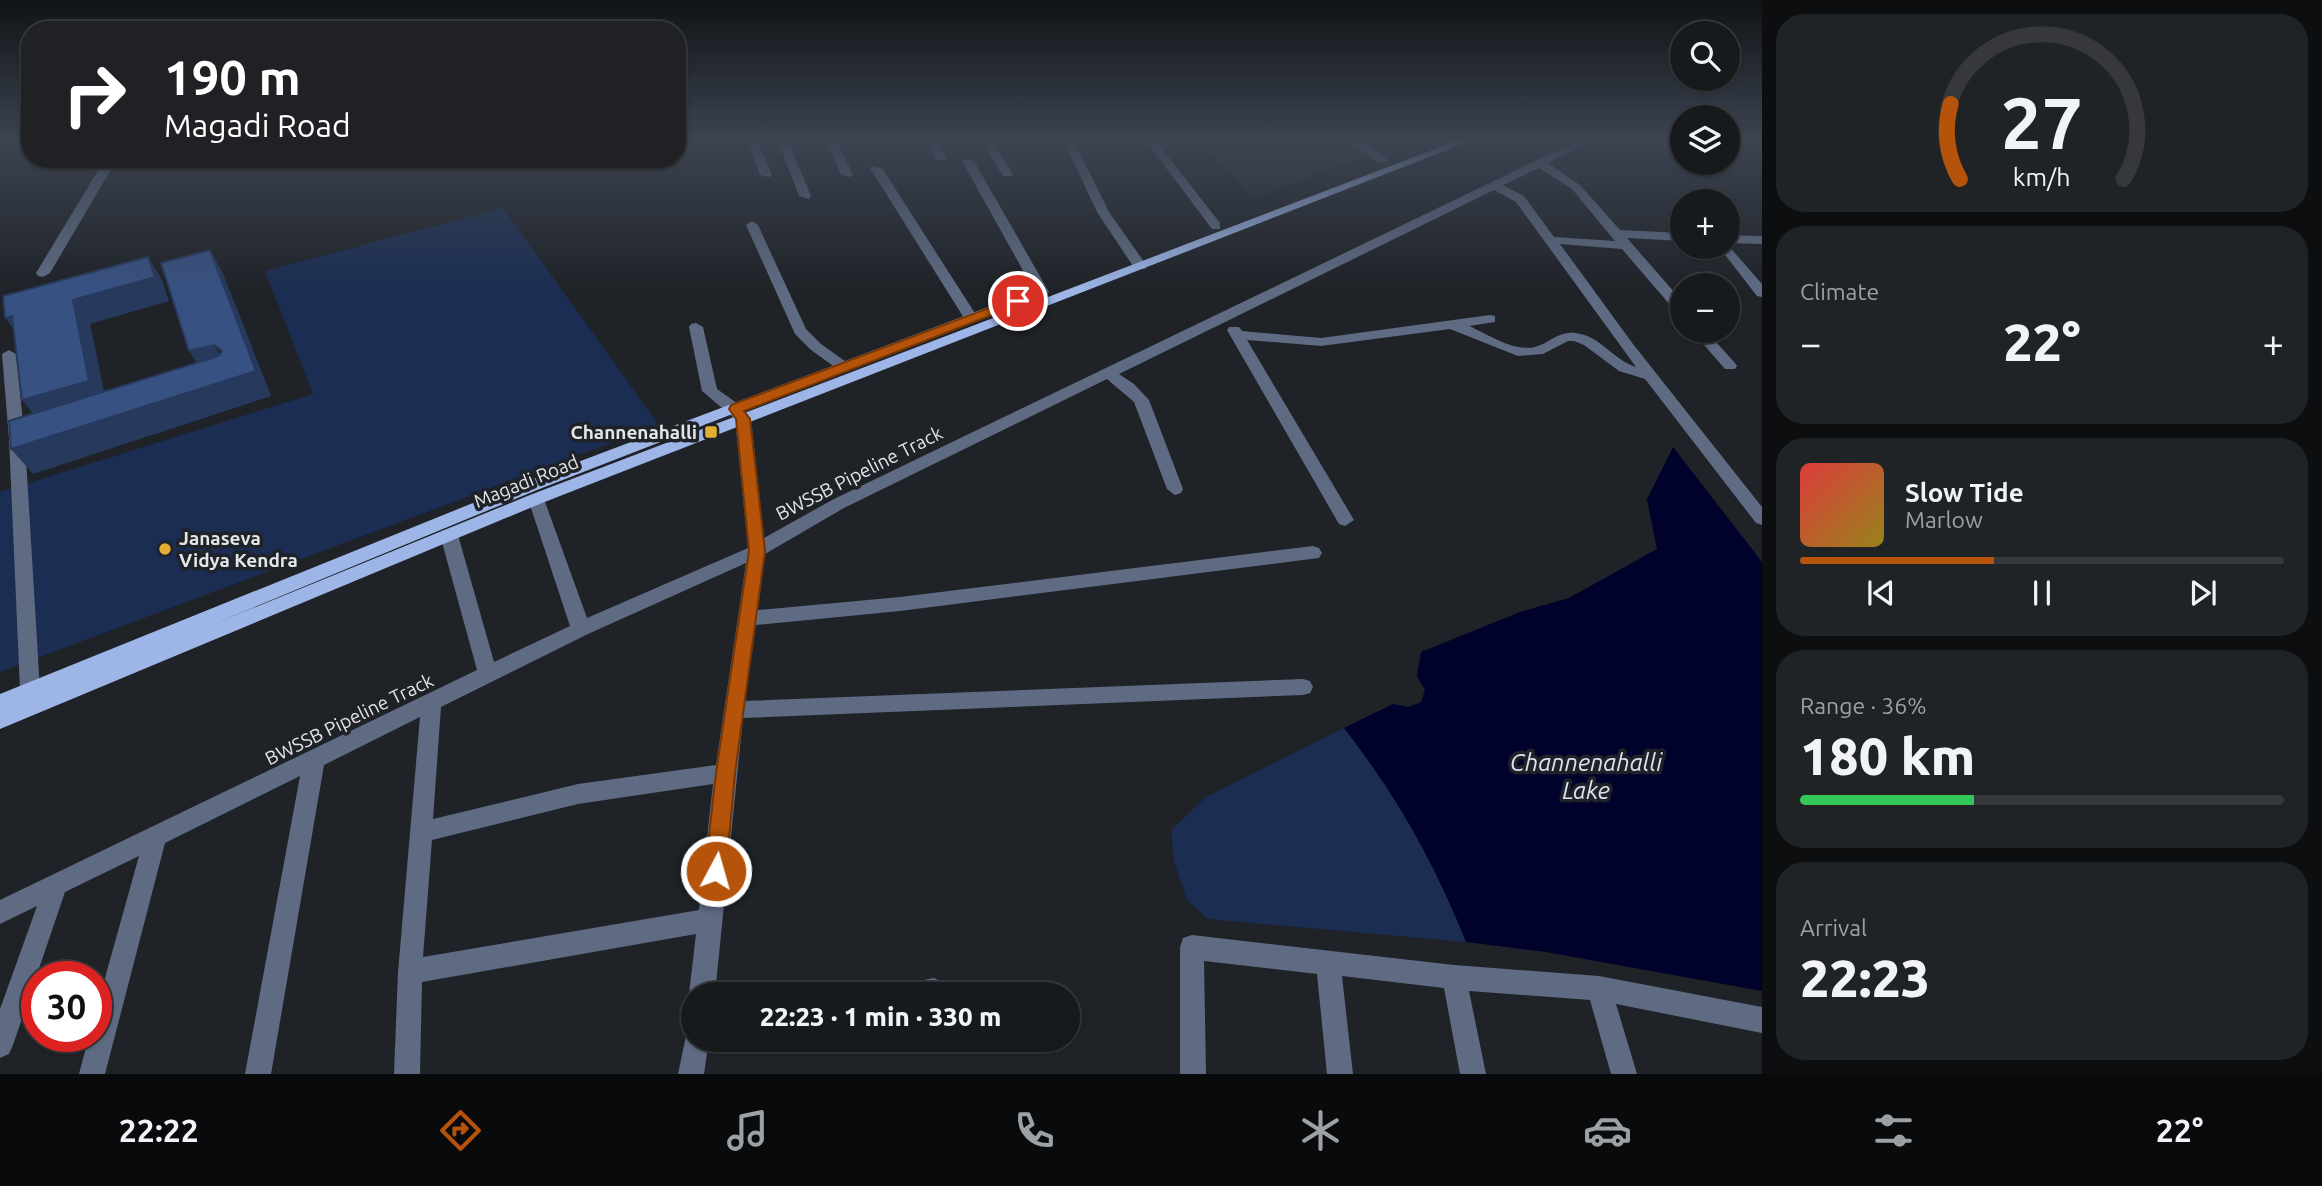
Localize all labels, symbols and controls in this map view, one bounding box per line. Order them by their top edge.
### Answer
map controls [1670,21,1740,343]
button: search [1670,21,1740,91]
icon: right [49,49,140,140]
text: 190 m [164,49,301,104]
text: 27 [2001,81,2083,163]
button: layers [1670,105,1740,175]
text: Magadi Road [164,107,351,143]
text: km/h [2013,163,2071,191]
button: + [1670,189,1740,259]
pin [988,271,1048,331]
button: − [1670,273,1740,343]
text: Climate [1800,279,1879,304]
icon: arrive [999,282,1037,320]
text: 22° [2003,313,2081,371]
text: − [1800,322,1821,364]
text: + [2263,322,2284,364]
place label: Channenahalli [571,421,697,443]
street label: BWSSB Pipeline Track [772,421,946,525]
marker: Channenahalli [703,424,719,440]
street label: Magadi Road [470,450,582,512]
text: Slow Tide [1905,478,2024,507]
text: Marlow [1905,507,1983,532]
place label: Janaseva Vidya Kendra [179,527,298,571]
marker: Janaseva Vidya Kendra [157,541,173,557]
icon: previous [1862,574,1900,612]
icon: pause [2023,574,2061,612]
icon: next [2184,574,2222,612]
street label: BWSSB Pipeline Track [261,669,437,769]
text: Range · 36% [1800,693,1927,718]
text: 180 km [1800,727,1975,785]
water label: Channenahalli Lake [1510,749,1663,804]
position arrow [679,834,753,908]
text: Arrival [1800,915,1867,940]
text: 22:23 [1800,949,1930,1007]
speed limit sign: 30 [21,961,112,1052]
text: 22:23 · 1 min · 330 m [760,1002,1001,1031]
icon: directions [436,1106,485,1155]
icon: music [723,1106,772,1155]
icon: phone [1010,1106,1059,1155]
icon: climate [1296,1106,1345,1155]
icon: car [1583,1106,1632,1155]
icon: filters [1869,1106,1918,1155]
text: 22:22 [119,1112,199,1148]
text: 22° [2156,1112,2203,1148]

